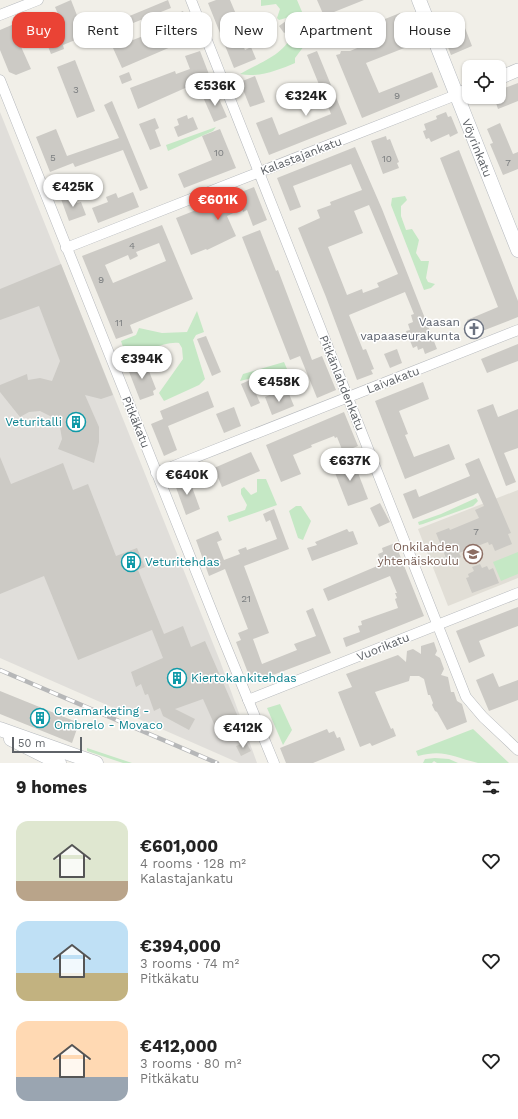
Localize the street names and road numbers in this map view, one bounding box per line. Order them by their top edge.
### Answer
street label: Vöyrinkatu [459,117,495,179]
street label: Kalastajankatu [258,134,344,178]
street label: Pitkänlahdenkatu [316,333,368,433]
street label: Laivakatu [364,363,422,397]
street label: Pitkäkatu [119,394,153,450]
street label: Vuorikatu [355,630,411,664]

